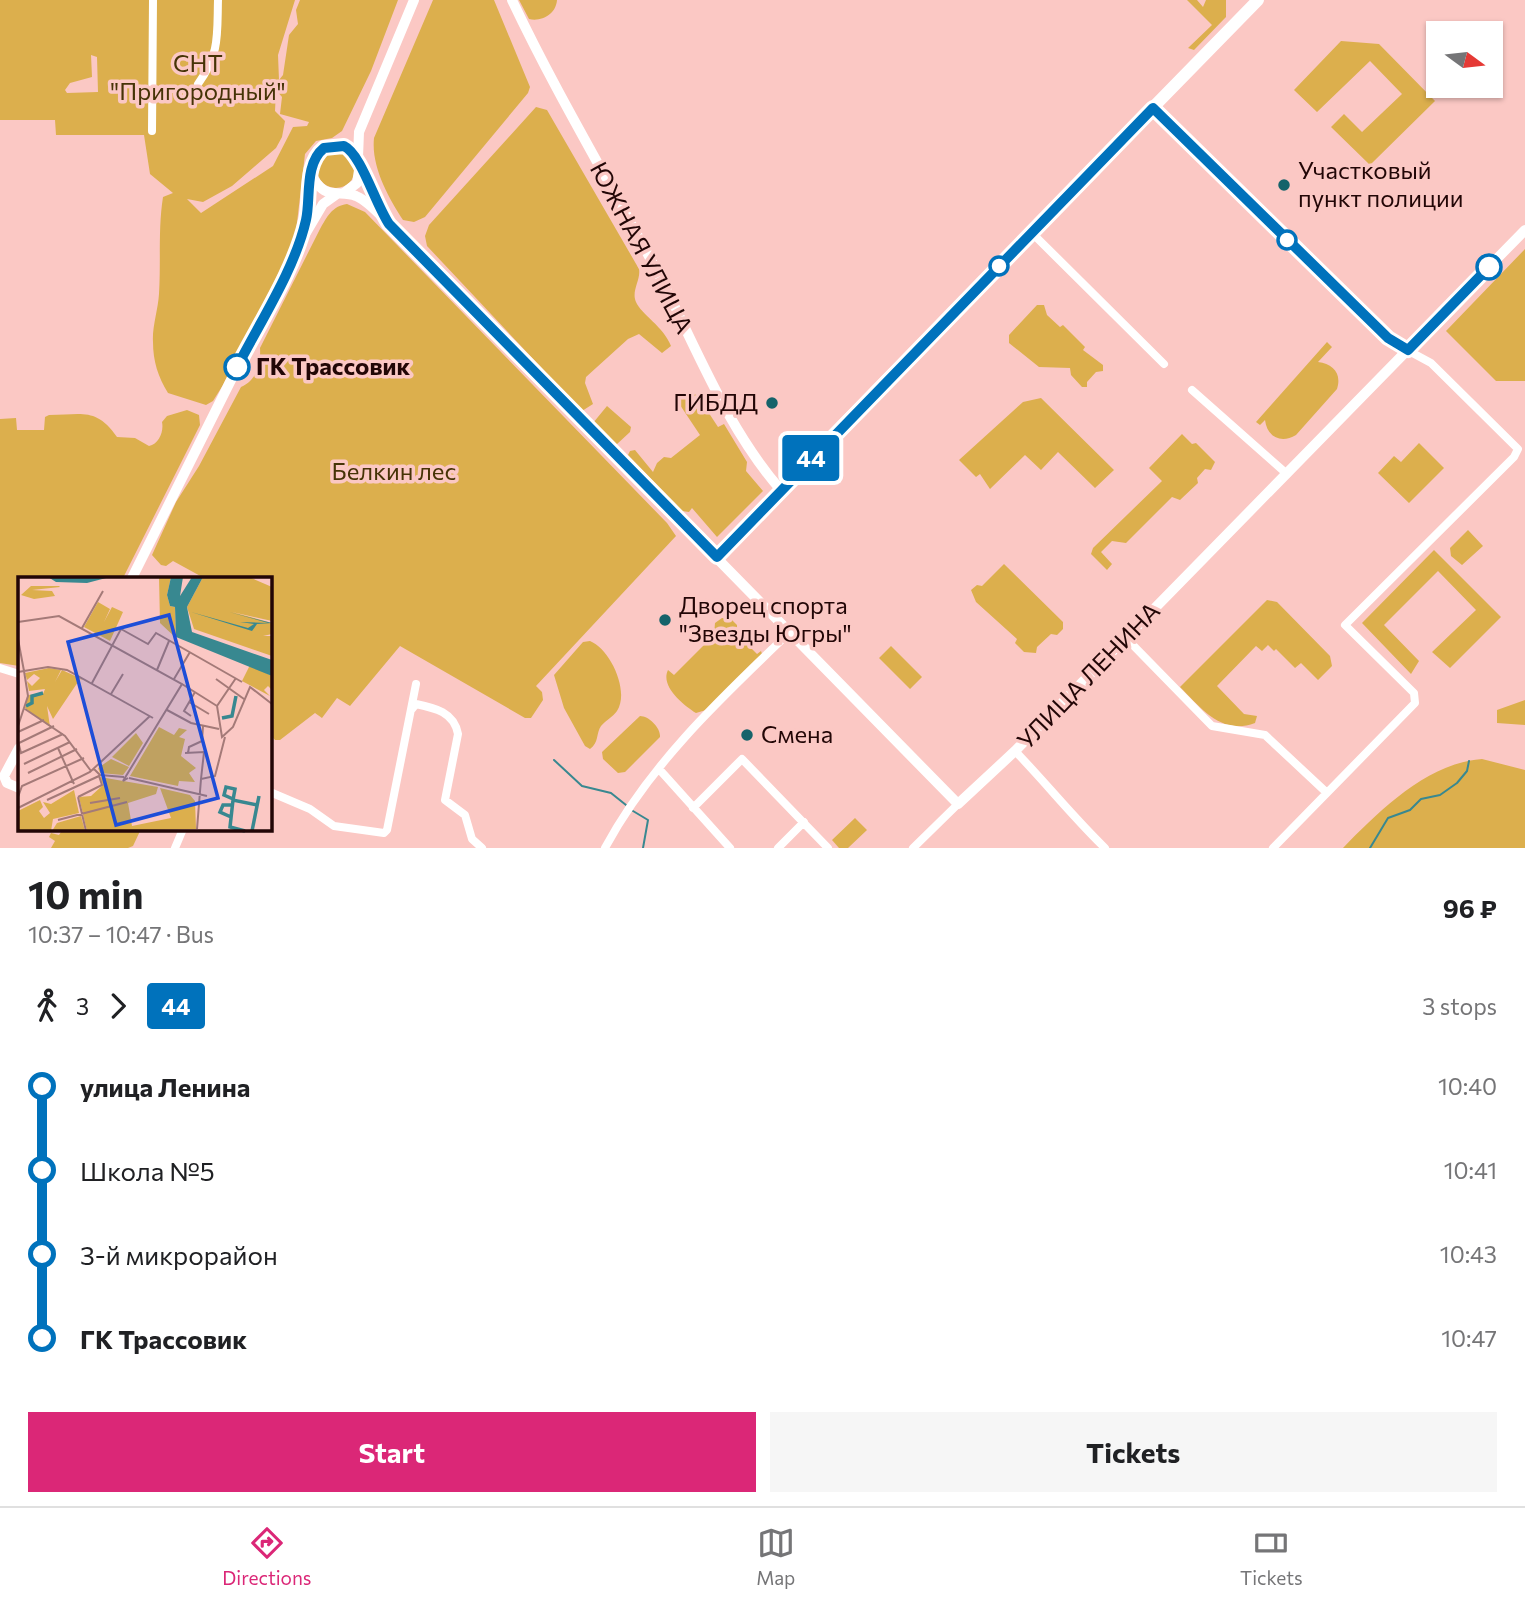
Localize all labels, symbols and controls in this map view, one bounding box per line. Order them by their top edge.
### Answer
north arrow [1426,21,1503,98]
map controls [1426,21,1503,98]
park label: СНТ "Пригородный" [110,48,286,105]
place label: Участковый пункт полиции [1298,155,1463,212]
street label: ЮЖНАЯ УЛИЦА [585,157,700,338]
marker: Участковый пункт полиции [1276,177,1292,193]
unlabelled marker [1277,230,1297,250]
unlabelled marker [1476,254,1502,280]
unlabelled marker [989,256,1009,276]
place label: ГК Трассовик [256,351,411,380]
marker: ГК Трассовик [224,354,250,380]
place label: ГИБДД [673,387,758,416]
marker: ГИБДД [764,395,780,411]
line badge: 44 [780,435,842,481]
text: 44 [796,443,826,472]
park label: Белкин лес [332,456,456,485]
inset map [18,577,271,830]
place label: Дворец спорта "Звезды Югры" [679,590,852,647]
street label: УЛИЦА ЛЕНИНА [1011,596,1165,754]
marker: Дворец спорта "Звезды Югры" [657,612,673,628]
place label: Смена [761,719,833,748]
marker: Смена [739,727,755,743]
text: 10 min [28,870,143,917]
text: 96 ₽ [1443,892,1497,923]
text: 10:37 – 10:47 · Bus [28,920,214,948]
icon: walk [28,987,66,1025]
icon: forward [99,987,137,1025]
text: 44 [161,991,191,1020]
text: 3 [76,992,89,1020]
text: 3 stops [1422,992,1497,1020]
text: улица Ленина [80,1071,250,1102]
text: 10:40 [1438,1072,1497,1100]
text: Школа №5 [80,1155,215,1186]
text: 10:41 [1444,1156,1497,1184]
text: 3-й микрорайон [80,1239,278,1270]
text: 10:43 [1440,1240,1497,1268]
text: ГК Трассовик [80,1323,247,1354]
text: 10:47 [1441,1324,1497,1352]
button: Start [28,1412,756,1492]
button: Tickets [770,1412,1497,1492]
tab: Directions [222,1524,311,1589]
tab: Map [756,1524,795,1589]
tab: Tickets [1240,1524,1303,1589]

